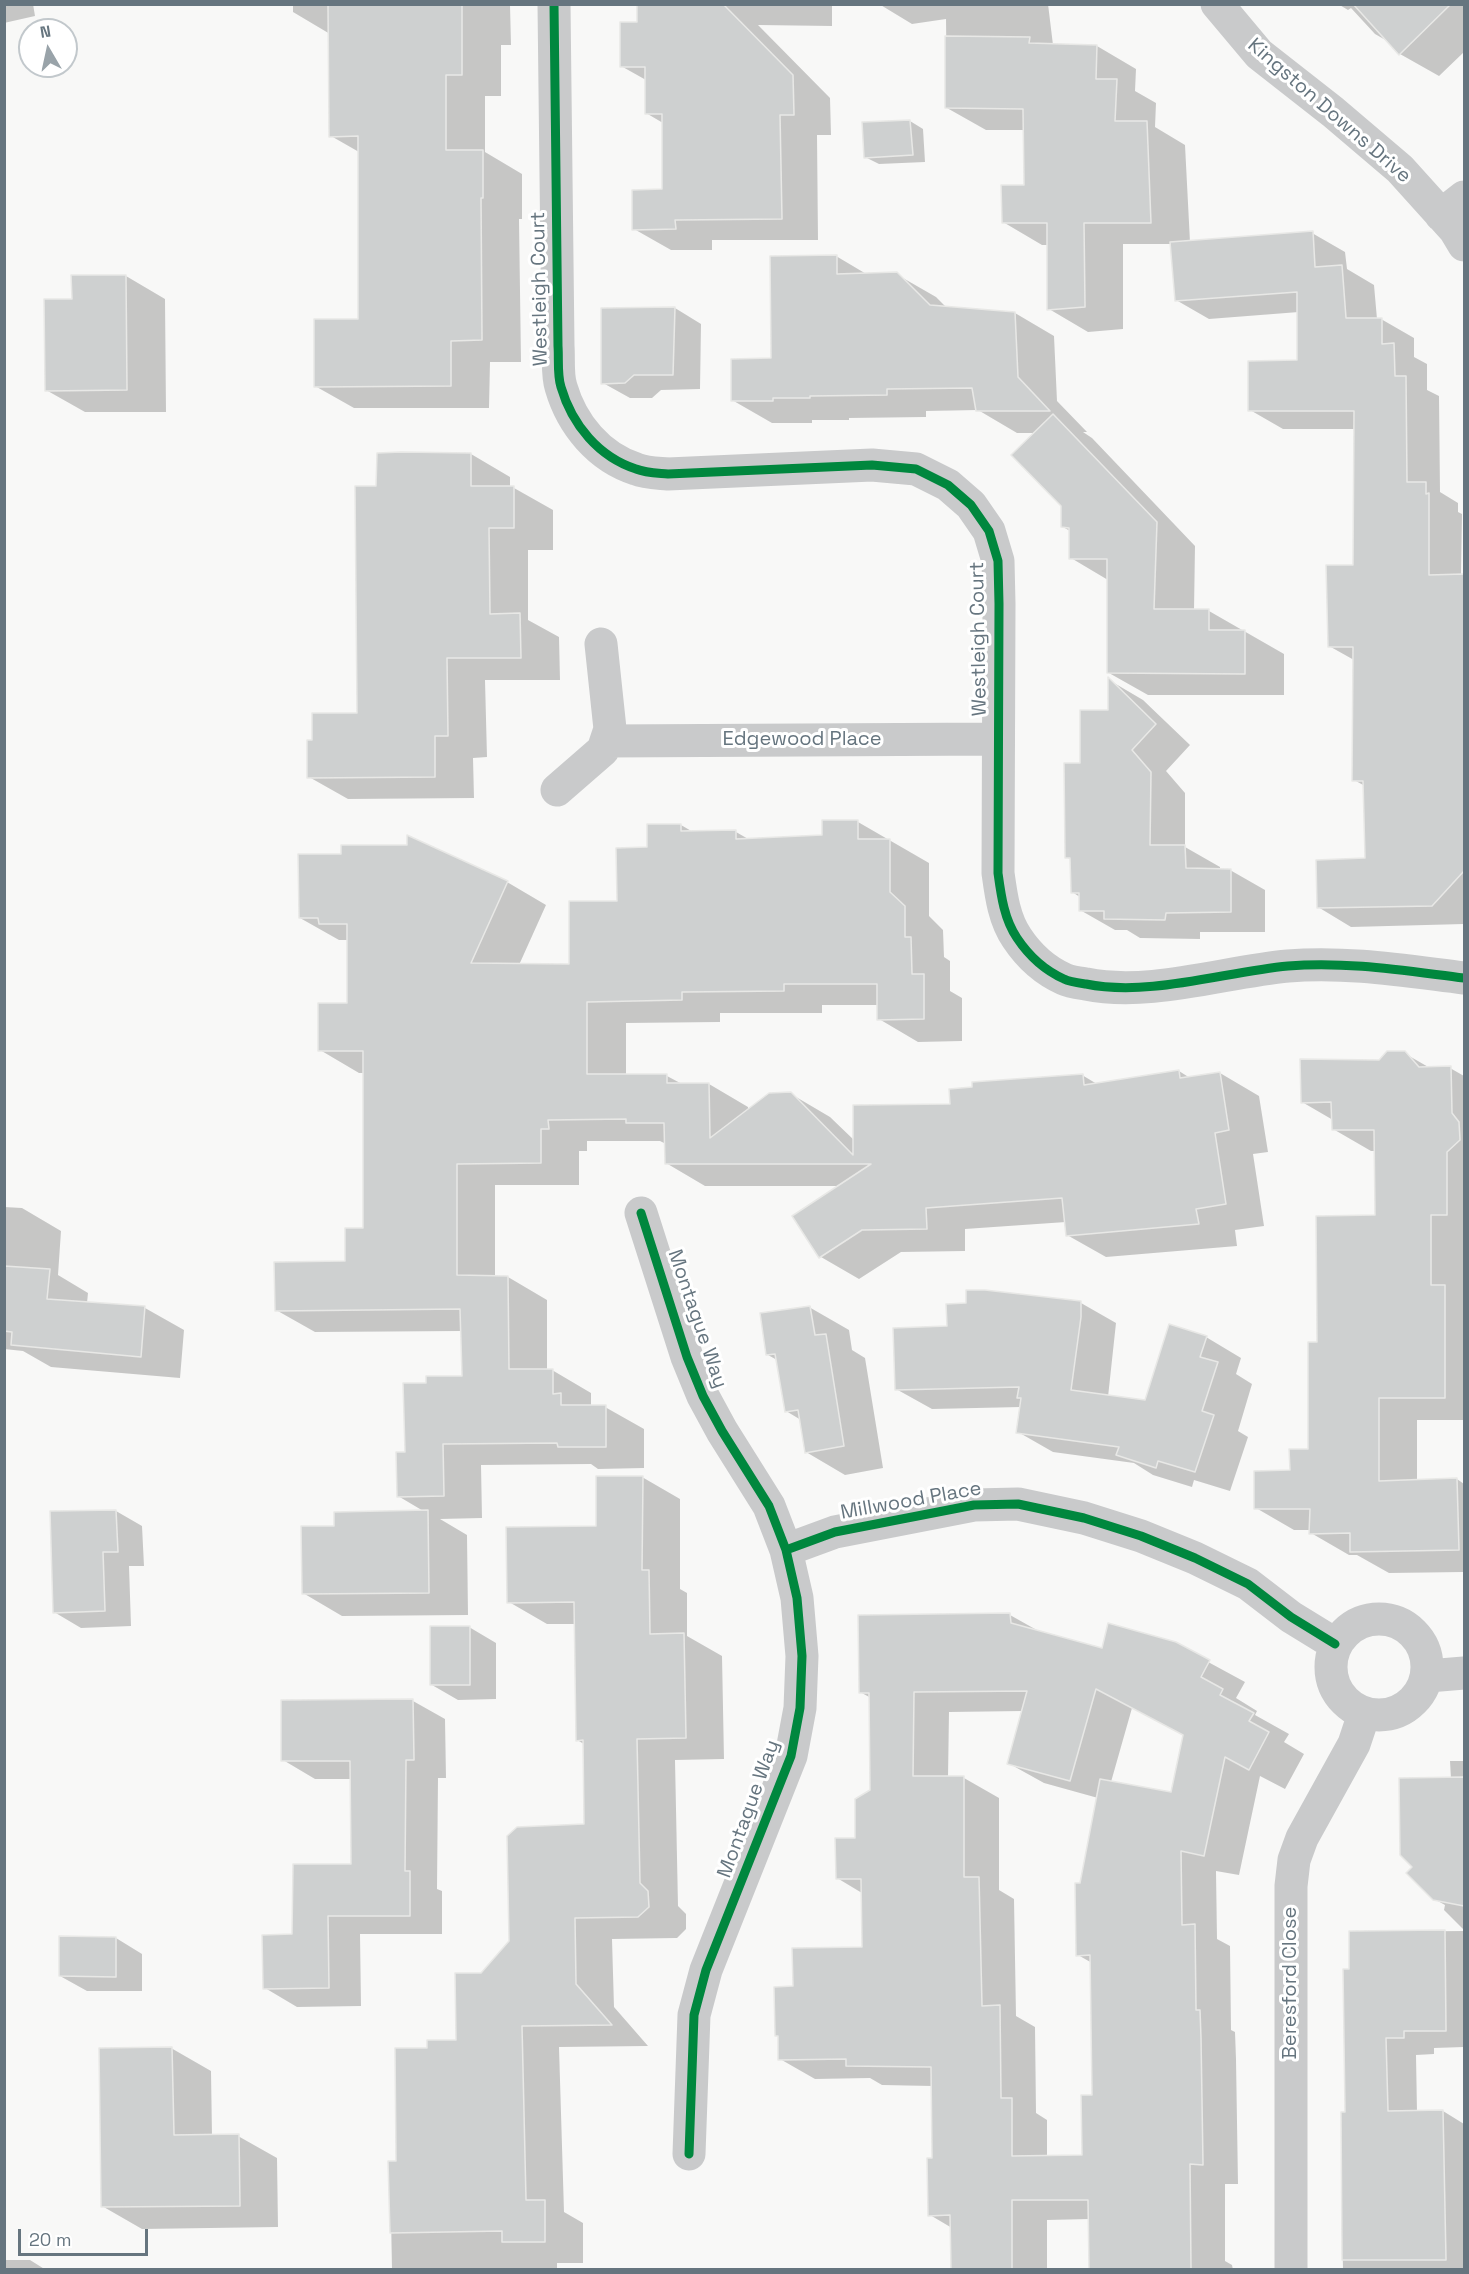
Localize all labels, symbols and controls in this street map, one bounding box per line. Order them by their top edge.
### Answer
north arrow [18,18,78,78]
text: N [38,20,52,43]
street label: Kingston Downs Drive [1242,34,1416,188]
street label: Westleigh Court [527,211,553,367]
street label: Westleigh Court [966,561,992,717]
street label: Edgewood Place [722,728,882,752]
street label: Montague Way [662,1247,732,1391]
street label: Millwood Place [839,1477,983,1525]
street label: Montague Way [713,1737,785,1881]
street label: Beresford Close [1279,1907,1303,2059]
scale bar [21,2217,152,2255]
text: 20 m [29,2228,72,2251]

